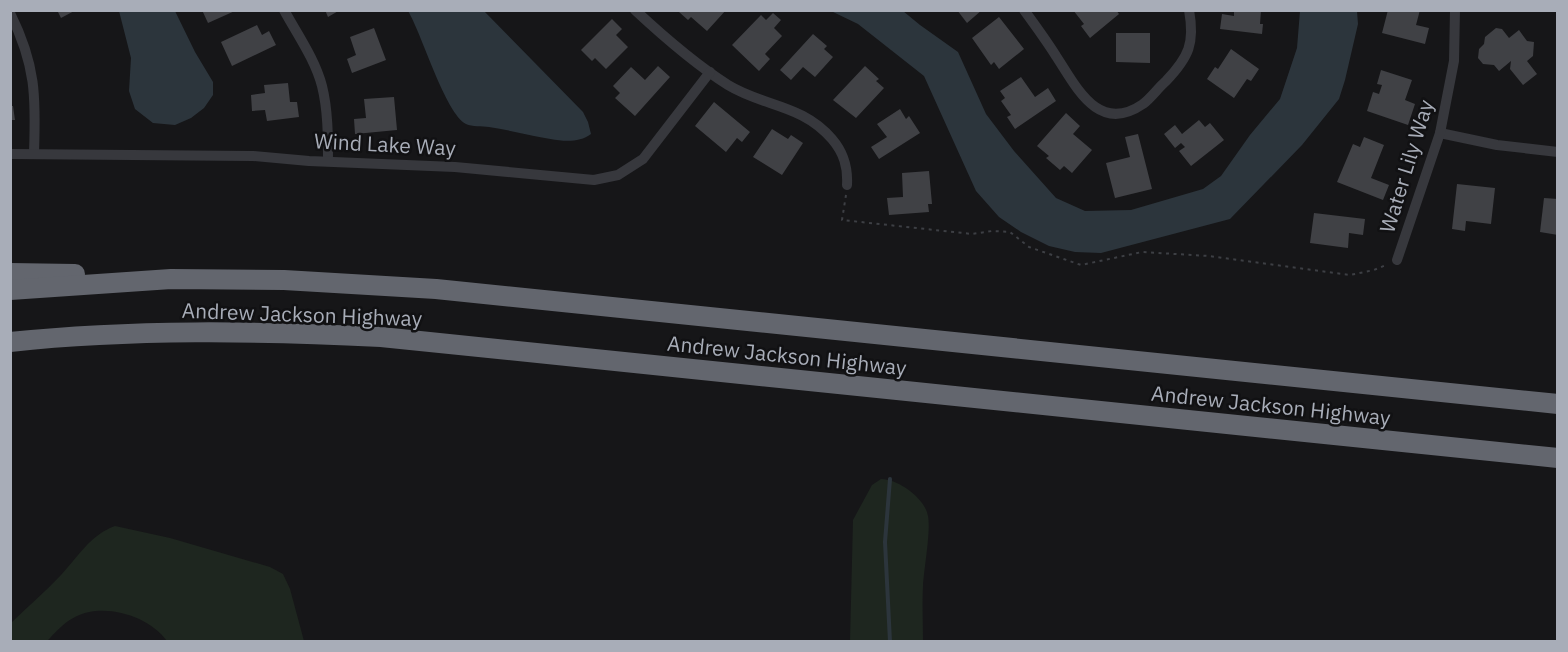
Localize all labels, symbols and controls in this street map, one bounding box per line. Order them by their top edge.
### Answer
street label: Water Lily Way [1372,95,1440,236]
street label: Wind Lake Way [313,126,457,162]
street label: Andrew Jackson Highway [181,296,423,332]
street label: Andrew Jackson Highway [666,329,909,382]
street label: Andrew Jackson Highway [1150,379,1393,432]

